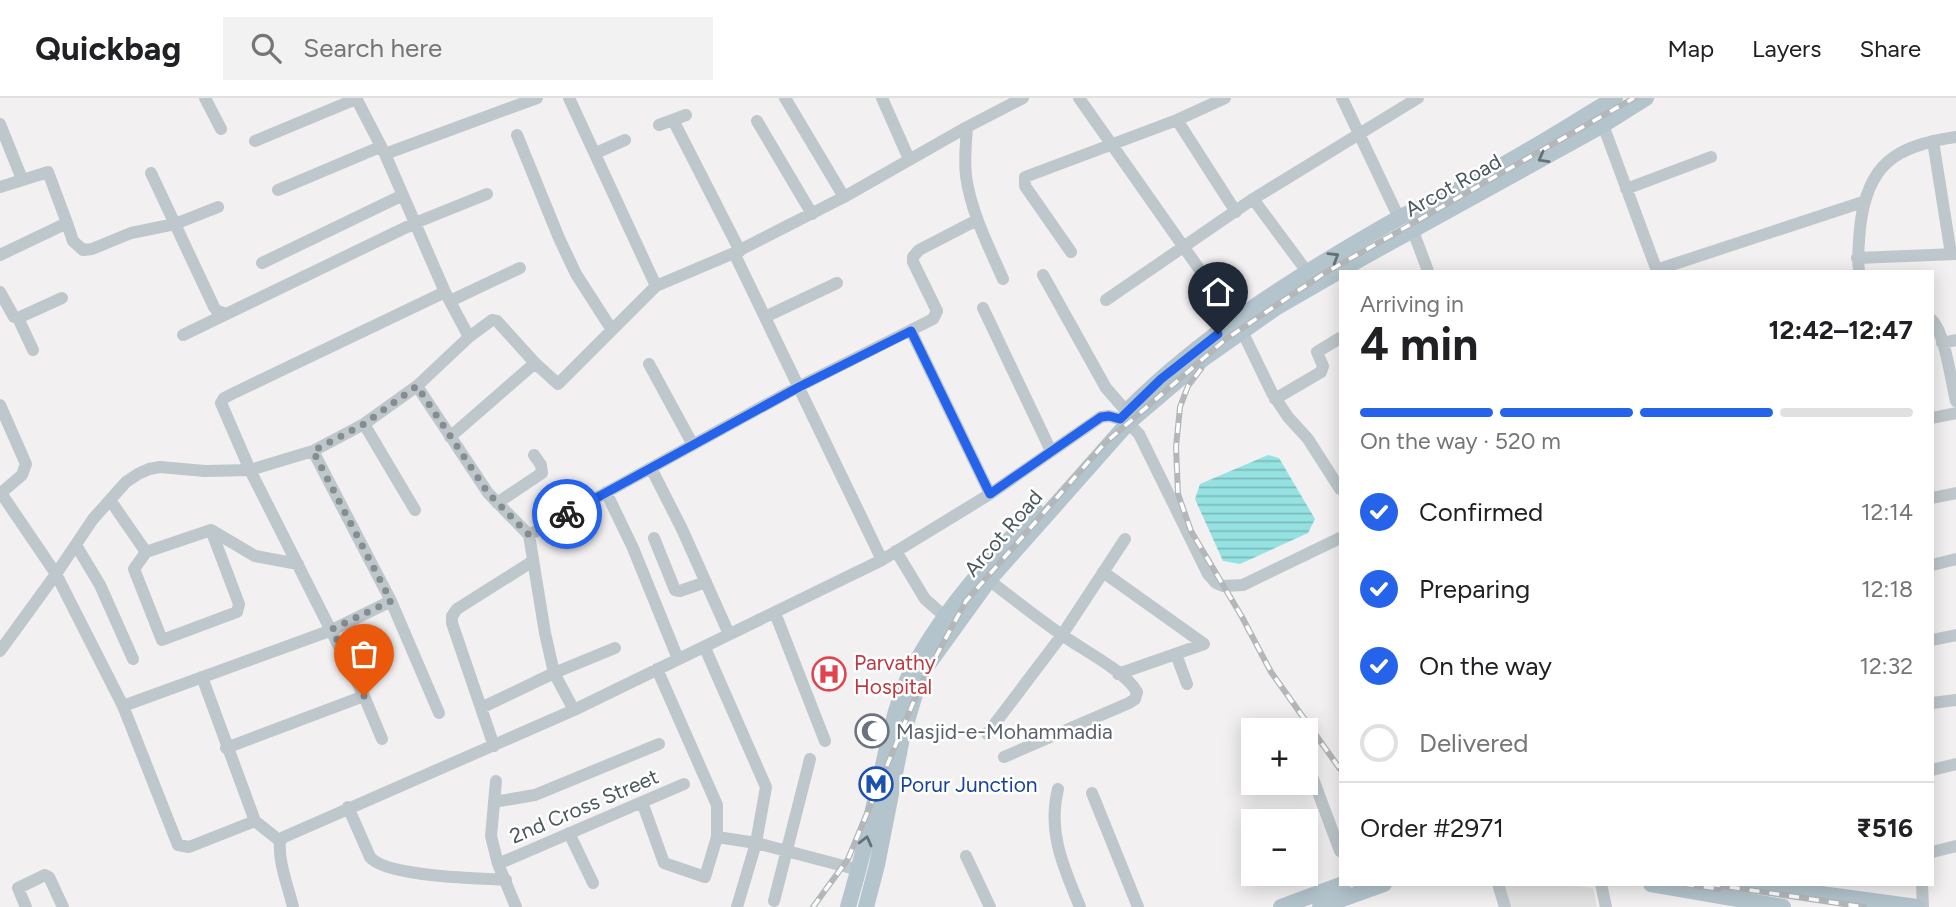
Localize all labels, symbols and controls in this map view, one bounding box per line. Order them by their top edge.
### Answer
search box [223,17,713,80]
text: Quickbag [35,29,181,68]
icon: search [247,29,285,67]
text: Search here [303,32,442,64]
text: Map [1667,34,1714,63]
text: Layers [1752,34,1821,63]
text: Share [1859,34,1921,63]
street label: Arcot Road [1400,148,1506,222]
one-way arrow [1538,150,1551,163]
one-way arrow [1326,253,1339,266]
pin [1188,262,1248,334]
icon: home [1199,273,1237,311]
text: Arriving in [1360,290,1464,318]
text: 12:42–12:47 [1769,314,1913,346]
text: 4 min [1360,316,1478,372]
text: On the way · 520 m [1360,427,1561,455]
courier [532,479,602,549]
street label: Arcot Road [959,485,1047,581]
icon: check [1360,493,1398,531]
icon: bike [548,495,586,533]
text: Confirmed [1419,496,1543,528]
text: 12:14 [1861,498,1913,526]
icon: check [1360,570,1398,608]
text: Preparing [1419,573,1530,605]
text: 12:18 [1861,575,1913,603]
pin [334,624,394,696]
icon: bag [345,635,383,673]
icon: check [1360,647,1398,685]
place label: Parvathy Hospital [854,650,936,699]
text: On the way [1419,650,1552,682]
text: 12:32 [1859,652,1913,680]
hospital icon: Parvathy Hospital [810,655,848,693]
mosque icon: Masjid-e-Mohammadia [853,712,891,750]
map controls [1241,718,1318,886]
button: + [1241,718,1318,795]
place label: Masjid-e-Mohammadia [896,719,1113,744]
text: Delivered [1419,727,1528,759]
street label: 2nd Cross Street [506,763,662,849]
metro station icon: Porur Junction [857,765,895,803]
place label: Porur Junction [900,772,1038,797]
button: − [1241,809,1318,886]
text: Order #2971 [1360,812,1504,844]
text: ₹516 [1856,812,1913,844]
one-way arrow [858,835,872,847]

